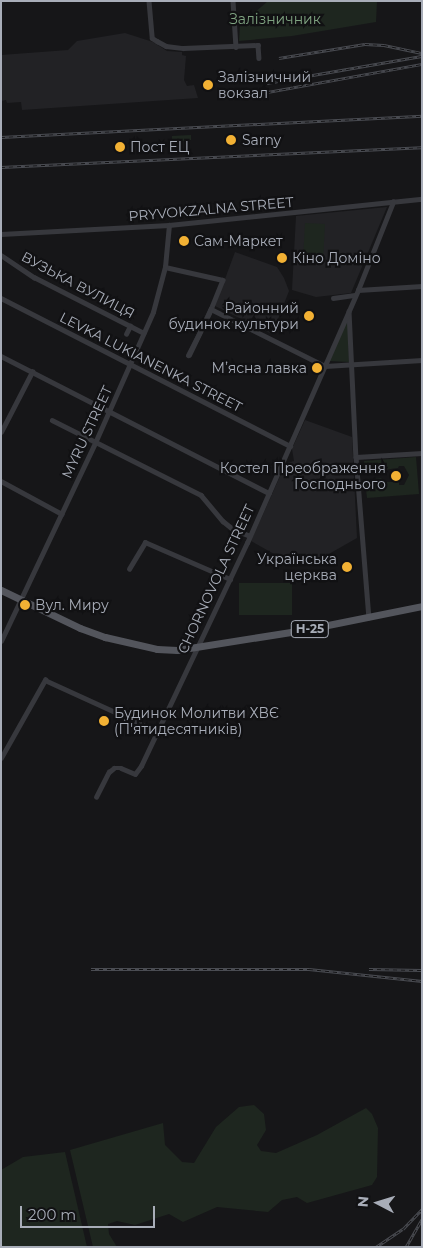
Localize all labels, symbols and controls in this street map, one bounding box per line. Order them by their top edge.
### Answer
park label: Залізничник [229,11,321,27]
place label: Залізничний вокзал [218,69,311,102]
marker: Залізничний вокзал [202,79,214,91]
place label: Sarny [242,132,281,148]
marker: Sarny [224,133,238,147]
place label: Пост ЕЦ [130,139,189,155]
marker: Пост ЕЦ [114,141,126,153]
street label: PRYVOKZALNA STREET [128,193,294,225]
place label: Сам-Маркет [194,233,283,249]
marker: Сам-Маркет [178,235,190,247]
street label: ВУЗЬКА ВУЛИЦЯ [19,248,137,322]
place label: Кіно Доміно [292,250,381,266]
marker: Кіно Доміно [276,252,288,264]
place label: Районний будинок культури [169,300,299,332]
street label: LEVKA LUKIANENKA STREET [57,309,245,415]
marker: Районний будинок культури [303,310,315,322]
place label: Мʼясна лавка [211,360,307,376]
marker: Мʼясна лавка [311,362,323,374]
street label: MYRU STREET [58,383,116,481]
place label: Костел Преображення Господнього [220,460,386,492]
marker: Костел Преображення Господнього [390,470,402,482]
street label: CHORNOVOLA STREET [174,502,258,656]
place label: Українська церква [257,551,337,584]
marker: Українська церква [341,561,353,573]
place label: Вул. Миру [35,597,109,613]
marker: Вул. Миру [19,599,31,611]
road number: Н-25 [290,620,330,638]
place label: Будинок Молитви ХВЄ (П'ятидесятників) [114,705,279,738]
marker: Будинок Молитви ХВЄ (П'ятидесятників) [98,715,110,727]
north arrow [353,1178,403,1228]
text: N [354,1195,373,1208]
scale bar [22,1196,158,1228]
text: 200 m [28,1205,76,1224]

